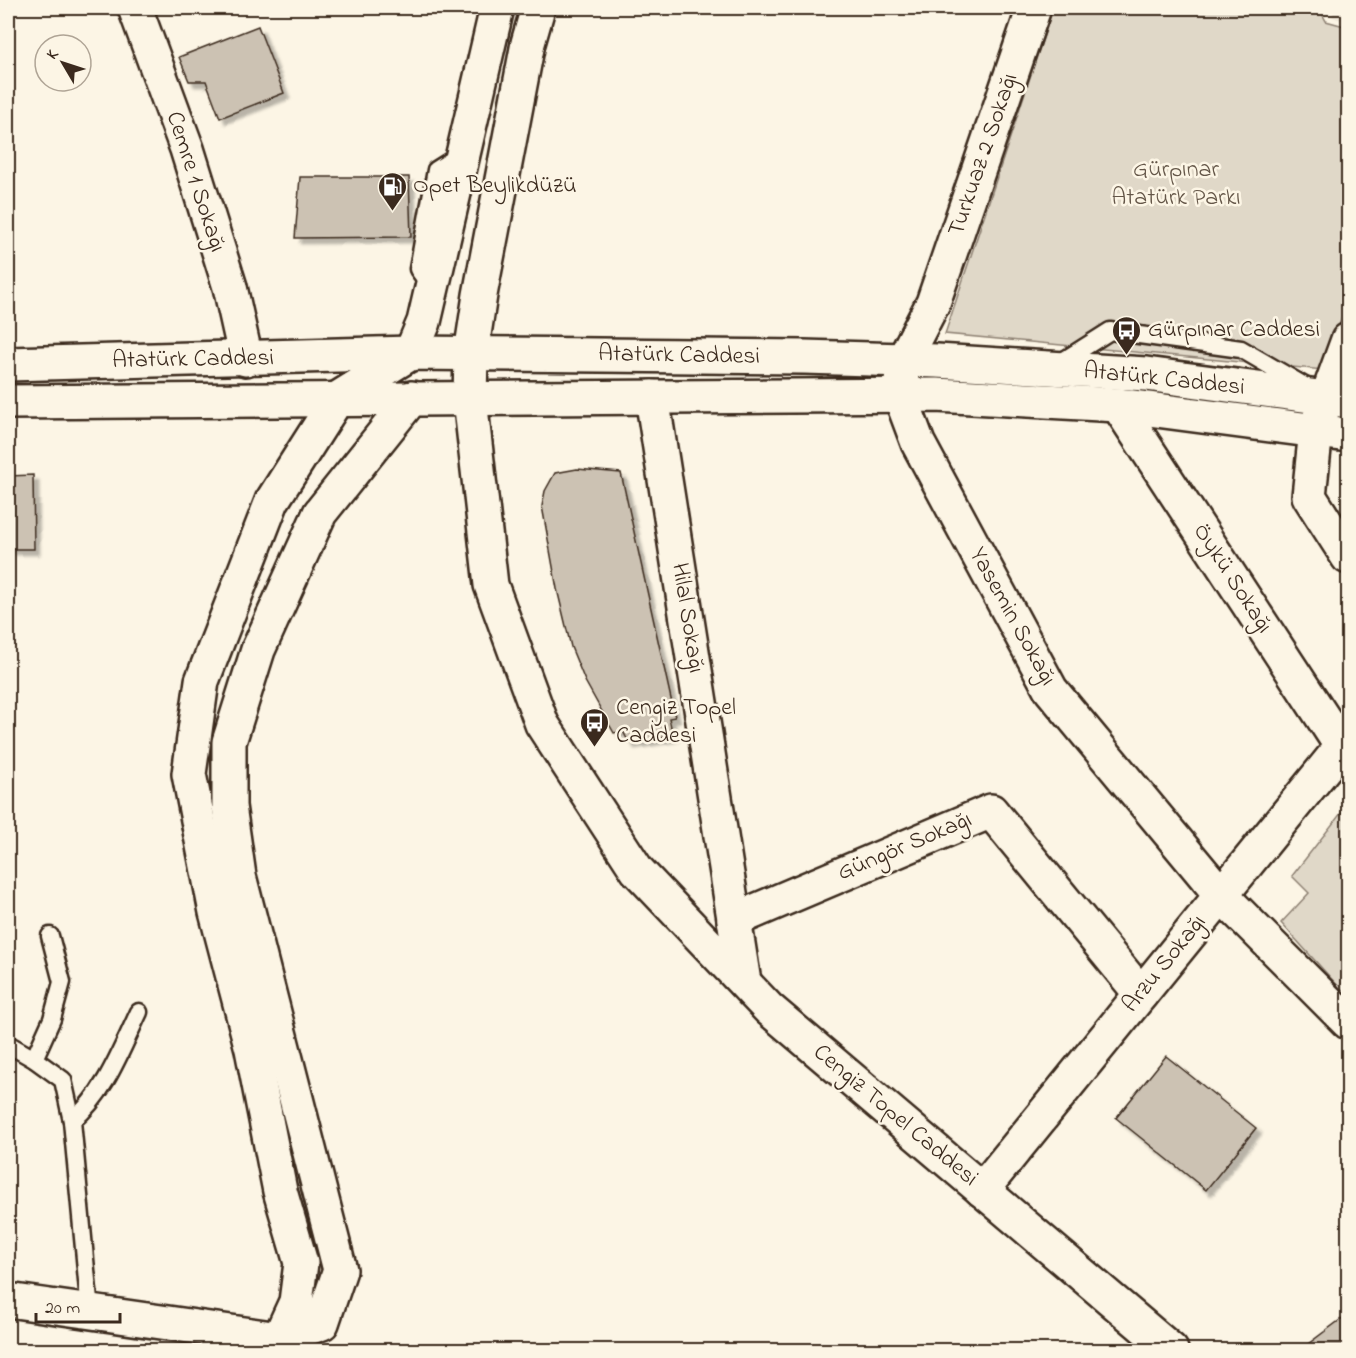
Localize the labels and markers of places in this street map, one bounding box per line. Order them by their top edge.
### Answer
place label: Opet Beylikdüzü [413,169,577,205]
fuel station icon: Opet Beylikdüzü [376,170,408,212]
place label: Gürpınar Caddesi [1148,313,1320,348]
bus stop icon: Gürpınar Caddesi [1111,314,1143,356]
place label: Cengiz Topel Caddesi [616,691,736,754]
bus stop icon: Cengiz Topel Caddesi [579,706,611,748]

